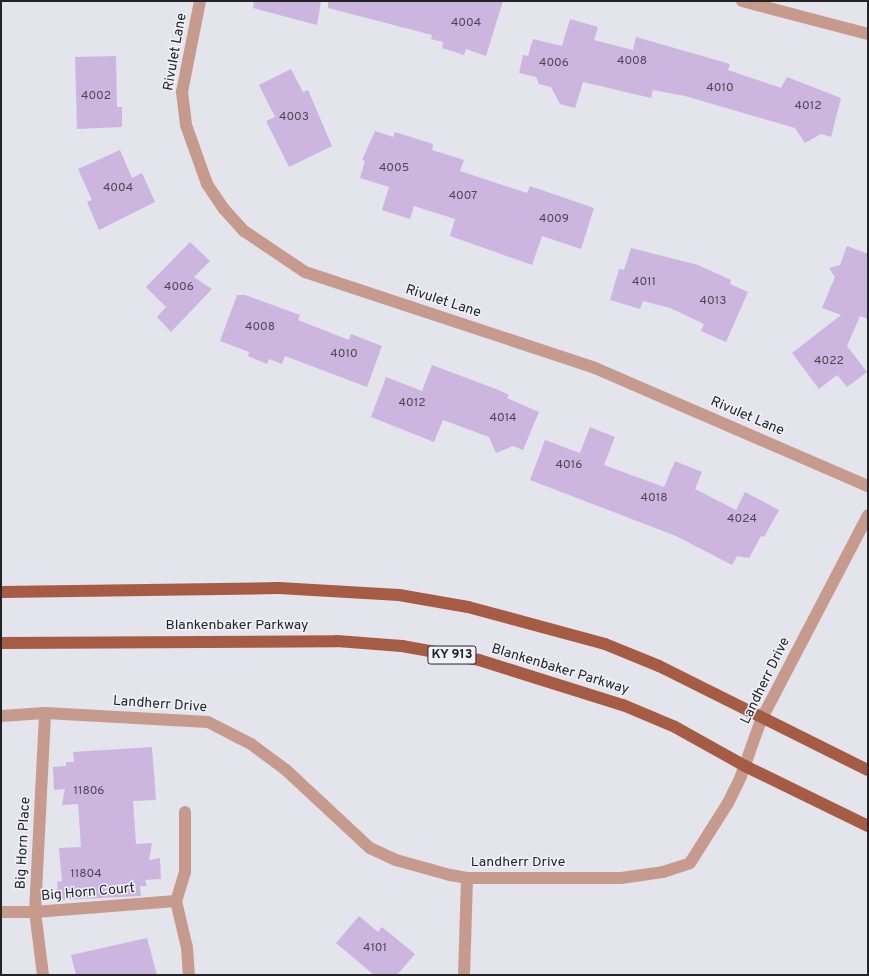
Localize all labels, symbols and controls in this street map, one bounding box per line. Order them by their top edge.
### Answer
street label: Rivulet Lane [161,12,191,92]
house number: 4004 [451,17,481,31]
house number: 4008 [617,55,647,69]
house number: 4006 [539,57,569,71]
house number: 4010 [706,82,734,96]
house number: 4002 [81,90,111,104]
house number: 4012 [795,100,821,114]
house number: 4003 [279,111,309,125]
house number: 4005 [379,162,409,176]
house number: 4004 [103,182,133,196]
house number: 4007 [449,190,477,204]
house number: 4009 [539,213,569,227]
house number: 4011 [632,276,656,290]
house number: 4006 [164,281,194,295]
street label: Rivulet Lane [403,282,483,322]
house number: 4013 [700,295,726,309]
house number: 4008 [245,321,275,335]
house number: 4010 [330,348,358,362]
house number: 4022 [814,355,844,369]
street label: Rivulet Lane [708,394,786,440]
house number: 4012 [399,397,425,411]
house number: 4014 [490,412,516,426]
house number: 4016 [556,459,582,473]
house number: 4018 [641,492,667,506]
house number: 4024 [727,513,757,527]
street label: Blankenbaker Parkway [166,618,308,634]
street label: Landherr Drive [738,635,794,727]
street label: Blankenbaker Parkway [489,641,631,699]
road number: KY 913 [427,644,477,666]
street label: Landherr Drive [112,693,208,717]
house number: 11806 [73,785,105,799]
street label: Big Horn Place [13,796,35,890]
street label: Landherr Drive [471,855,565,871]
house number: 11804 [70,868,102,882]
street label: Big Horn Court [40,881,136,905]
house number: 4101 [363,942,387,956]

